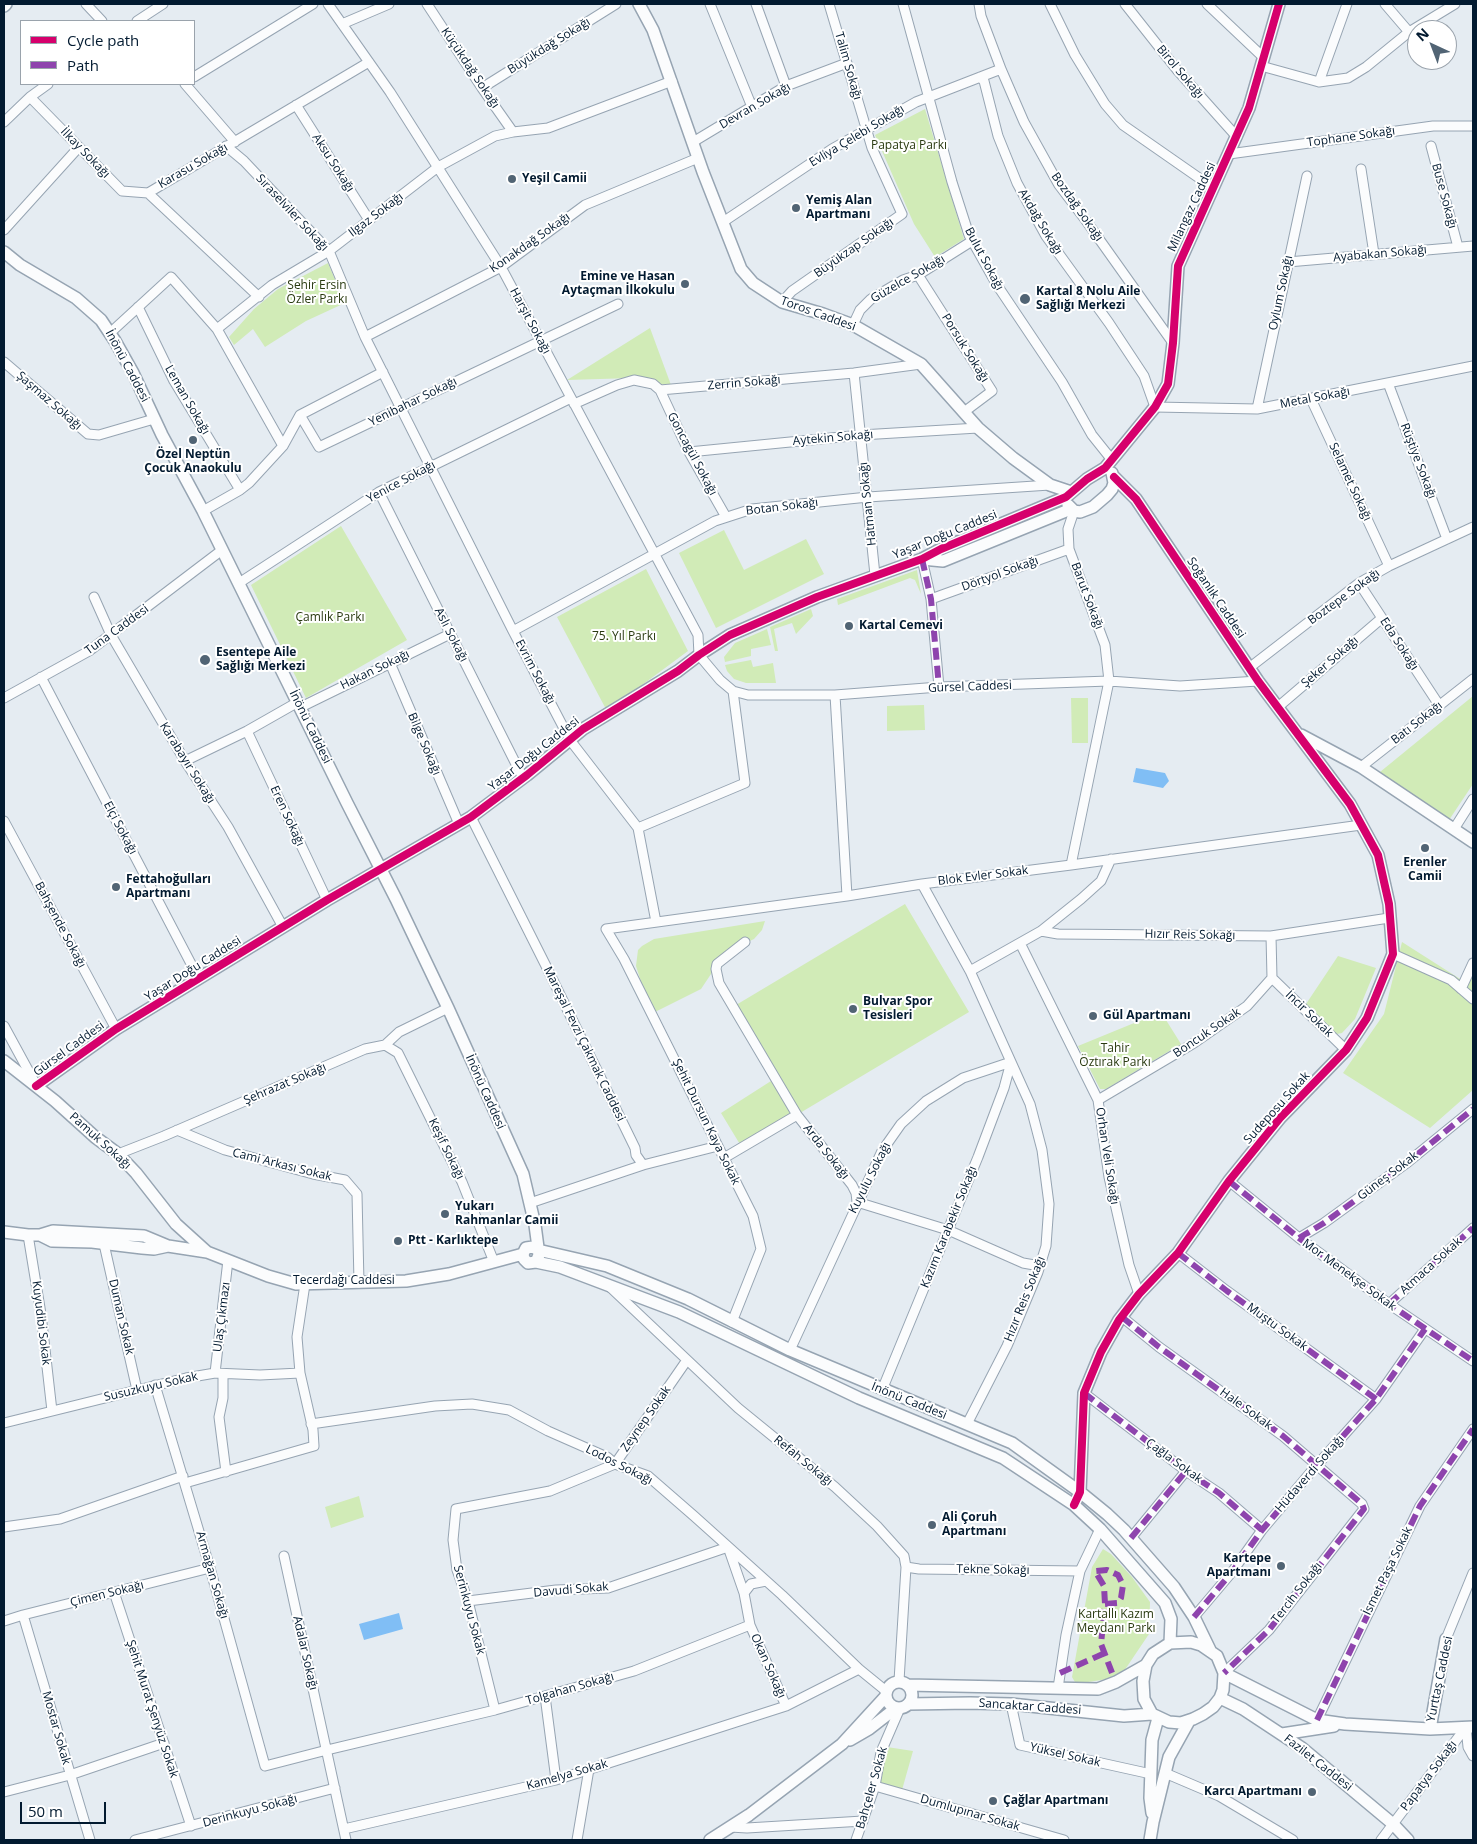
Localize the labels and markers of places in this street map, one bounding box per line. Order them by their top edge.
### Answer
place label: Yeşil Camii [522,172,587,186]
marker: Yeşil Camii [506,173,518,185]
place label: Yemiş Alan Apartmanı [806,194,872,222]
marker: Yemiş Alan Apartmanı [790,202,802,214]
place label: Emine ve Hasan Aytaçman İlkokulu [562,270,675,298]
marker: Emine ve Hasan Aytaçman İlkokulu [679,278,691,290]
place label: Kartal 8 Nolu Aile Sağlığı Merkezi [1036,285,1140,313]
marker: Kartal 8 Nolu Aile Sağlığı Merkezi [1018,292,1032,306]
marker: Özel Neptün Çocuk Anaokulu [187,434,199,446]
place label: Özel Neptün Çocuk Anaokulu [144,448,242,476]
place label: Kartal Cemevi [859,619,943,633]
marker: Kartal Cemevi [843,620,855,632]
place label: Esentepe Aile Sağlığı Merkezi [216,646,305,674]
marker: Esentepe Aile Sağlığı Merkezi [198,653,212,667]
marker: Erenler Camii [1419,842,1431,854]
place label: Erenler Camii [1403,856,1447,884]
place label: Fettahoğulları Apartmanı [126,873,211,901]
marker: Fettahoğulları Apartmanı [110,881,122,893]
place label: Bulvar Spor Tesisleri [863,995,932,1023]
marker: Bulvar Spor Tesisleri [847,1003,859,1015]
place label: Gül Apartmanı [1103,1009,1191,1023]
marker: Gül Apartmanı [1087,1010,1099,1022]
place label: Yukarı Rahmanlar Camii [455,1200,558,1228]
marker: Yukarı Rahmanlar Camii [439,1208,451,1220]
place label: Ptt - Karlıktepe [408,1234,498,1248]
marker: Ptt - Karlıktepe [392,1235,404,1247]
place label: Ali Çoruh Apartmanı [942,1511,1006,1539]
marker: Ali Çoruh Apartmanı [926,1519,938,1531]
place label: Kartepe Apartmanı [1207,1552,1271,1580]
marker: Kartepe Apartmanı [1275,1560,1287,1572]
place label: Karcı Apartmanı [1204,1785,1302,1799]
marker: Karcı Apartmanı [1306,1786,1318,1798]
place label: Çağlar Apartmanı [1003,1794,1109,1808]
marker: Çağlar Apartmanı [987,1795,999,1807]

